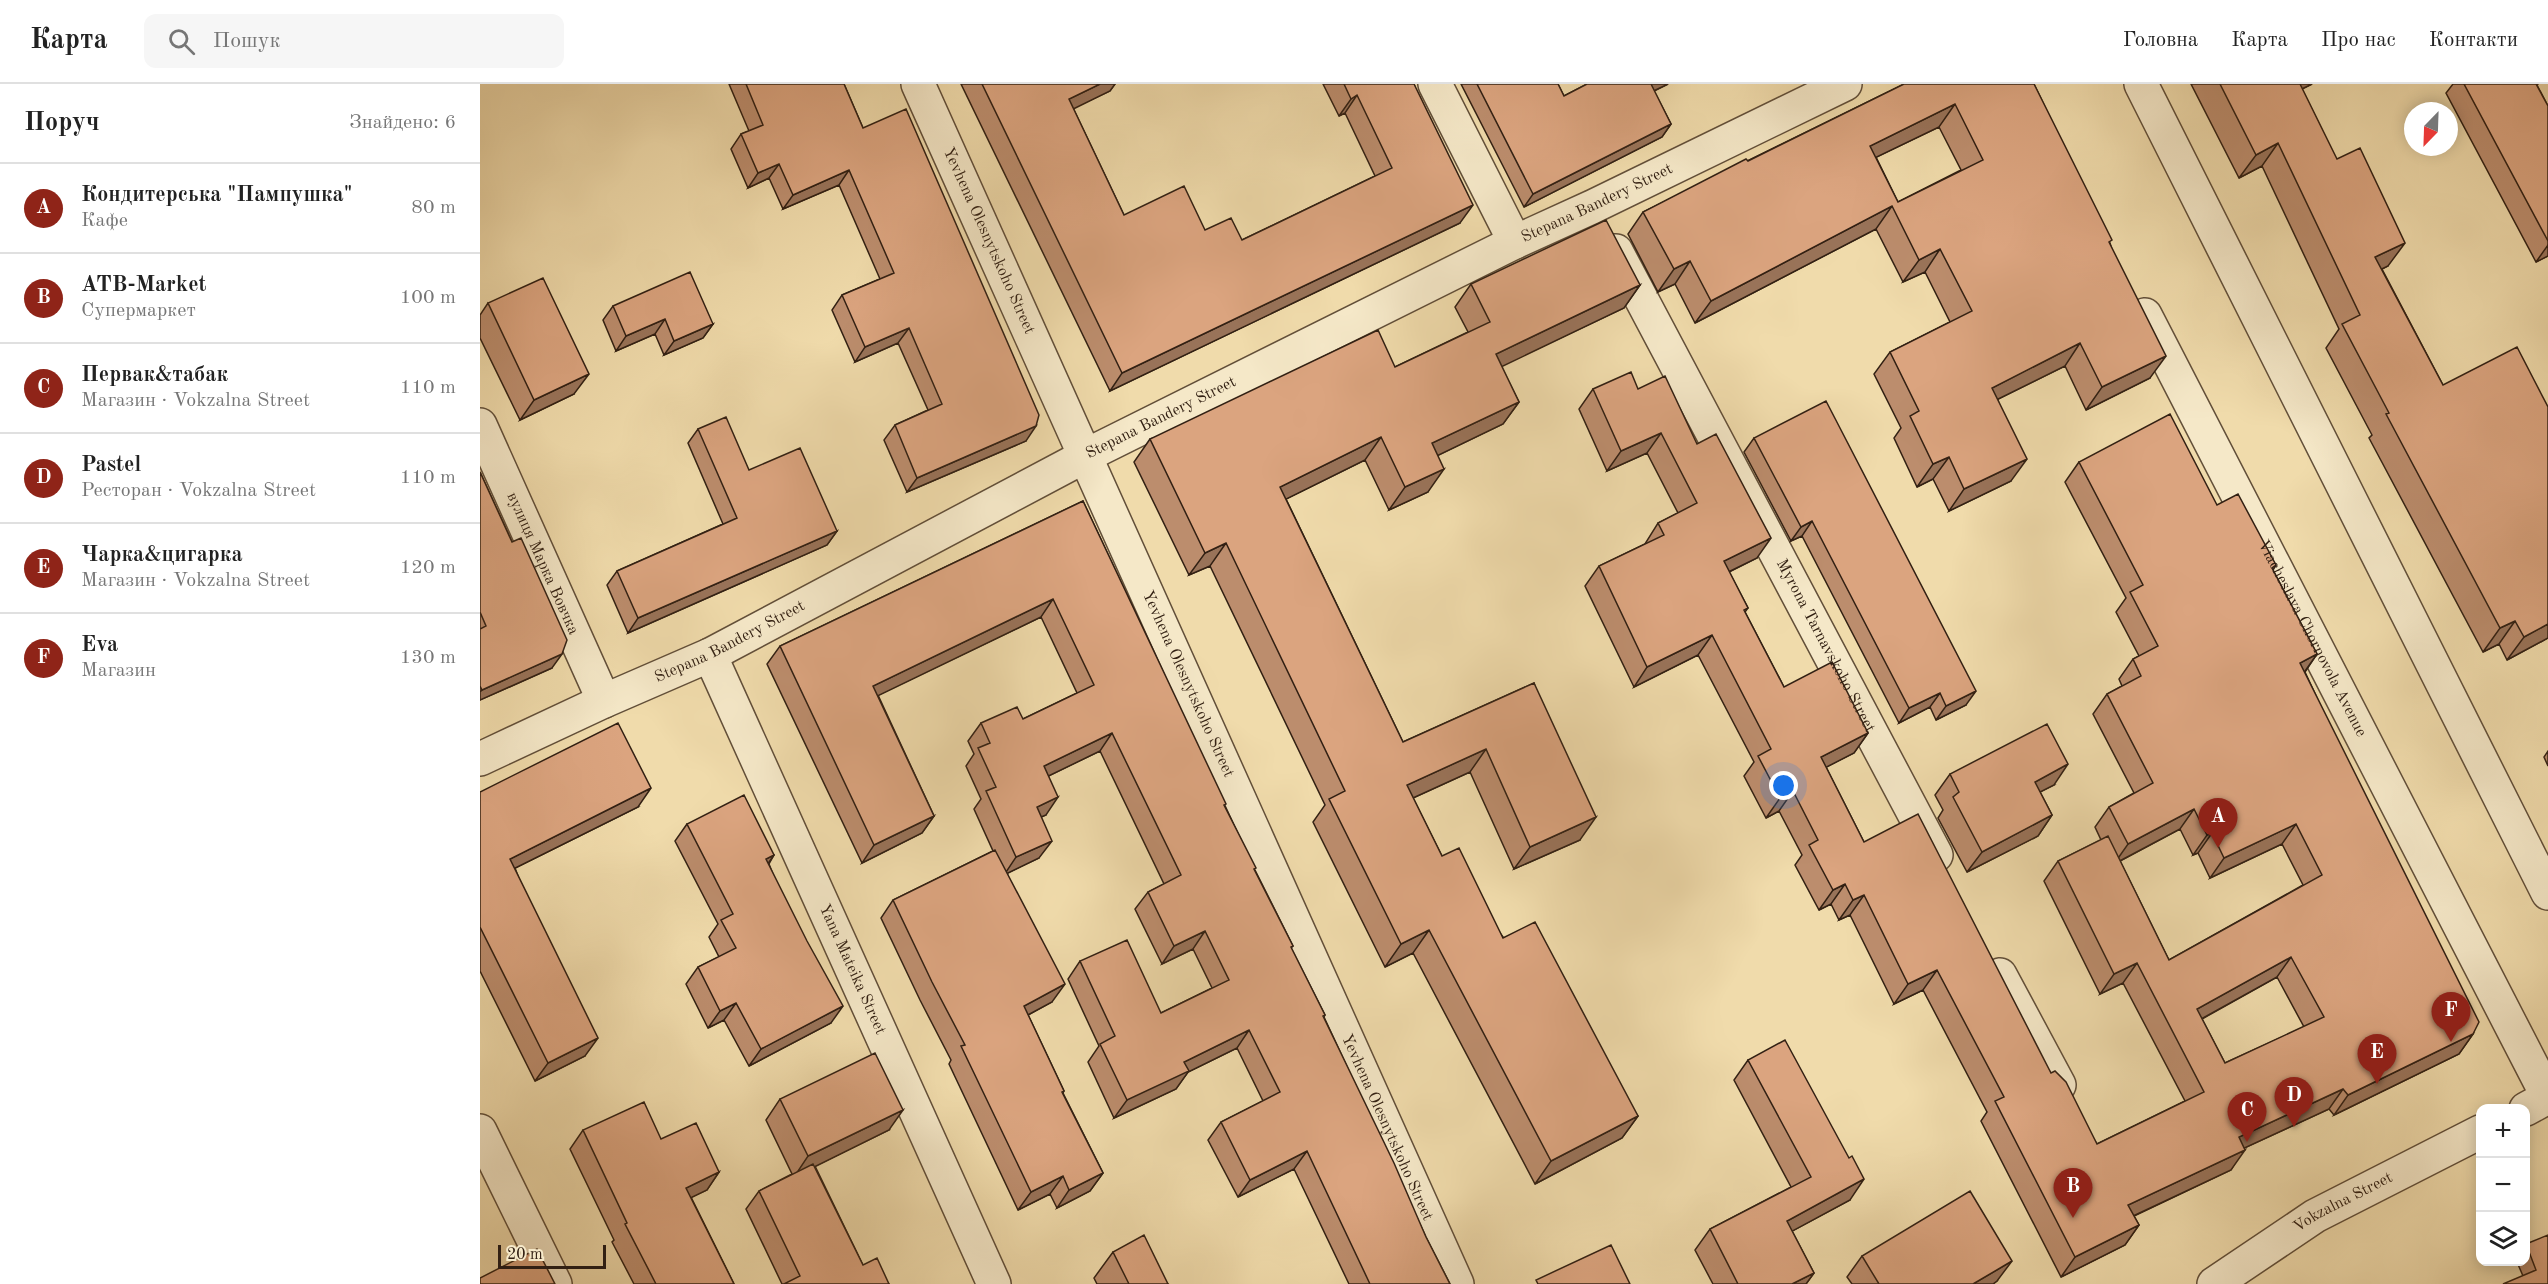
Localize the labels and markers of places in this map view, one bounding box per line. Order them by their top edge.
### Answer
pin: A [2198,798,2238,848]
pin: F [2432,992,2470,1042]
pin: E [2358,1034,2396,1084]
pin: D [2274,1078,2314,1127]
pin: C [2228,1092,2266,1142]
pin: B [2054,1168,2092,1218]

